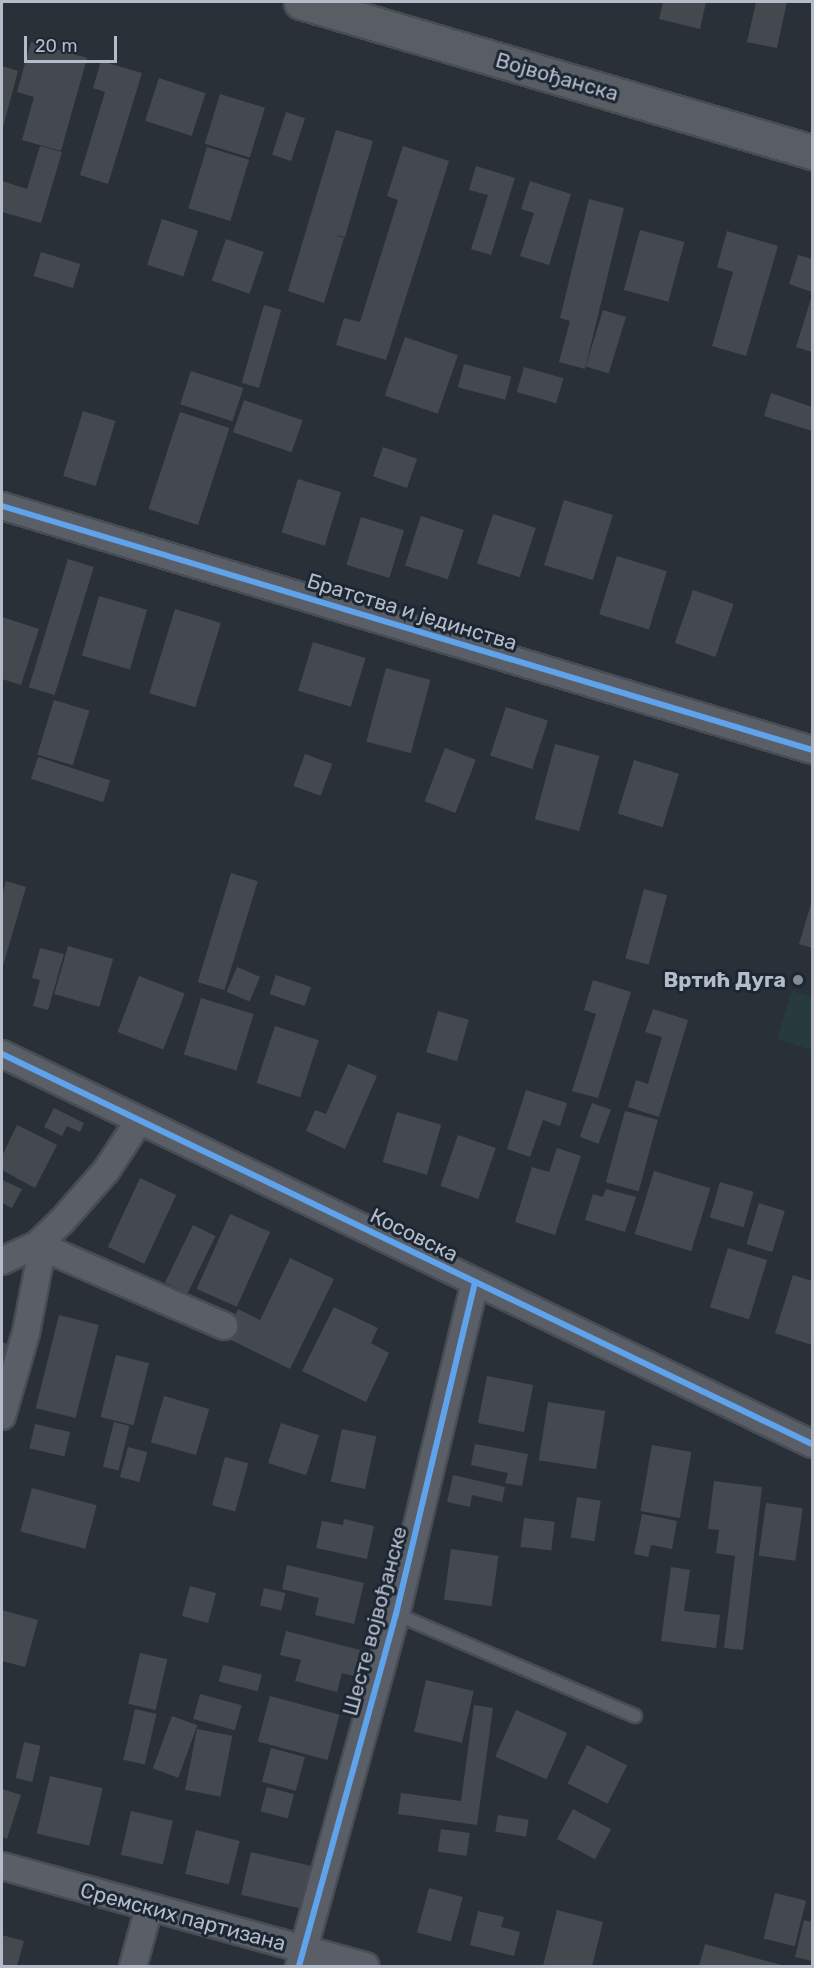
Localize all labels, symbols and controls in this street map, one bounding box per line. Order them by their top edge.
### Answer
scale bar [27,24,120,62]
text: 20 m [35,35,77,57]
street label: Војвођанска [493,47,621,107]
street label: Братства и јединства [304,568,520,656]
place label: Вртић Дуга [663,967,786,993]
marker: Вртић Дуга [791,973,805,987]
street label: Косовска [366,1203,462,1267]
street label: Шесте војвођанске [338,1524,412,1718]
street label: Сремских партизана [78,1877,288,1957]

